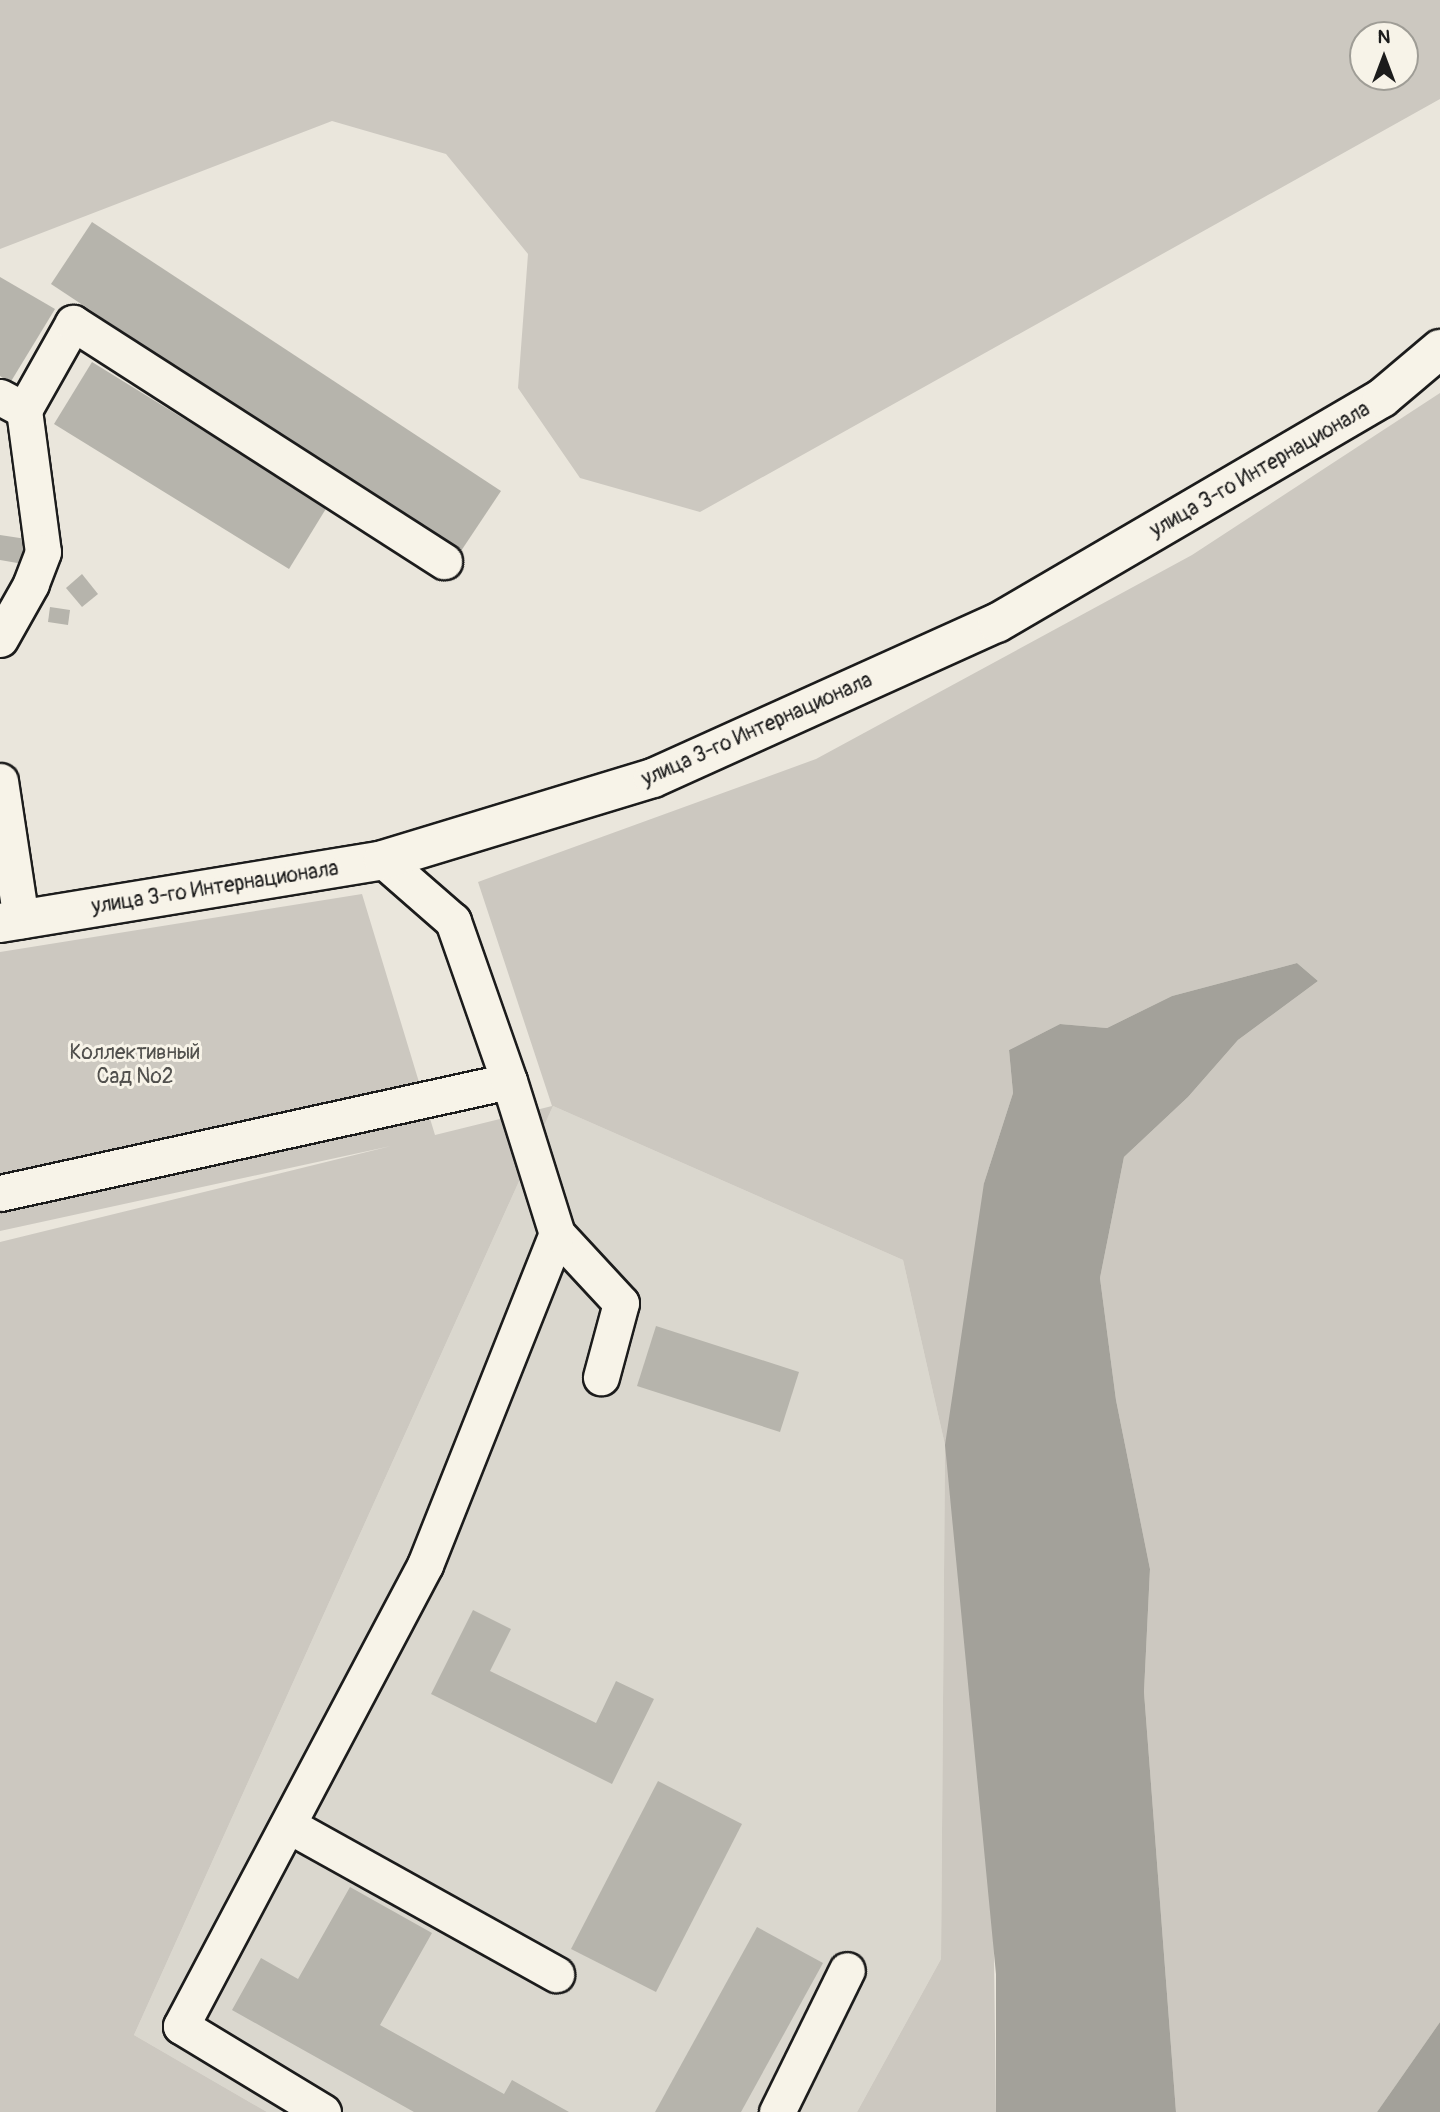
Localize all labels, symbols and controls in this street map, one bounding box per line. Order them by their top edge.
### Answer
north arrow [1349,21,1419,91]
text: N [1378,25,1390,49]
street label: улица 3-го Интернационала [1146,397,1374,543]
street label: улица 3-го Интернационала [638,668,876,792]
street label: улица 3-го Интернационала [90,856,340,920]
park label: Коллективный Сад №2 [70,1040,200,1090]

